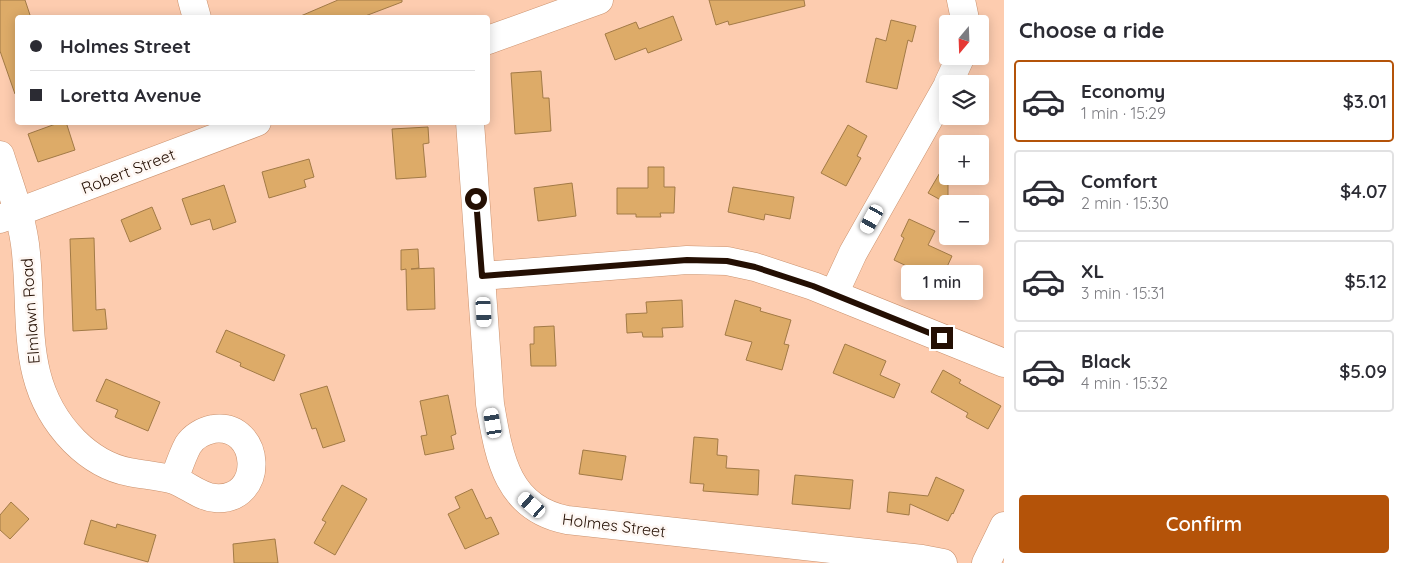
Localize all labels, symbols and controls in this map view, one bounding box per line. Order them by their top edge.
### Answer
north arrow [939,15,989,65]
map controls [939,15,989,245]
text: Choose a ride [1019,16,1164,44]
text: Holmes Street [60,34,191,58]
button: layers [939,75,989,125]
icon: car [1021,79,1066,124]
text: Economy [1081,79,1165,103]
text: Loretta Avenue [60,83,201,107]
text: $3.01 [1343,89,1387,113]
text: 1 min · 15:29 [1081,103,1166,123]
button: + [939,135,989,185]
street label: Robert Street [78,144,178,198]
icon: car [1021,169,1066,214]
text: Comfort [1081,169,1158,193]
text: $4.07 [1340,179,1387,203]
route start [465,188,487,210]
text: 2 min · 15:30 [1081,193,1169,213]
button: − [939,195,989,245]
car [858,202,885,236]
street label: Elmlawn Road [16,257,44,365]
icon: car [1021,259,1066,304]
text: XL [1081,259,1104,283]
callout: 1 min [901,266,983,300]
text: $5.12 [1344,269,1387,293]
text: 1 min [923,272,961,292]
text: 3 min · 15:31 [1081,283,1165,303]
car [475,297,492,327]
route end [931,327,953,349]
icon: car [1021,349,1066,394]
text: Black [1081,349,1131,373]
text: $5.09 [1339,359,1387,383]
text: 4 min · 15:32 [1081,373,1168,393]
car [483,407,502,439]
car [515,489,548,521]
button: Confirm [1019,495,1389,553]
street label: Holmes Street [561,509,667,541]

